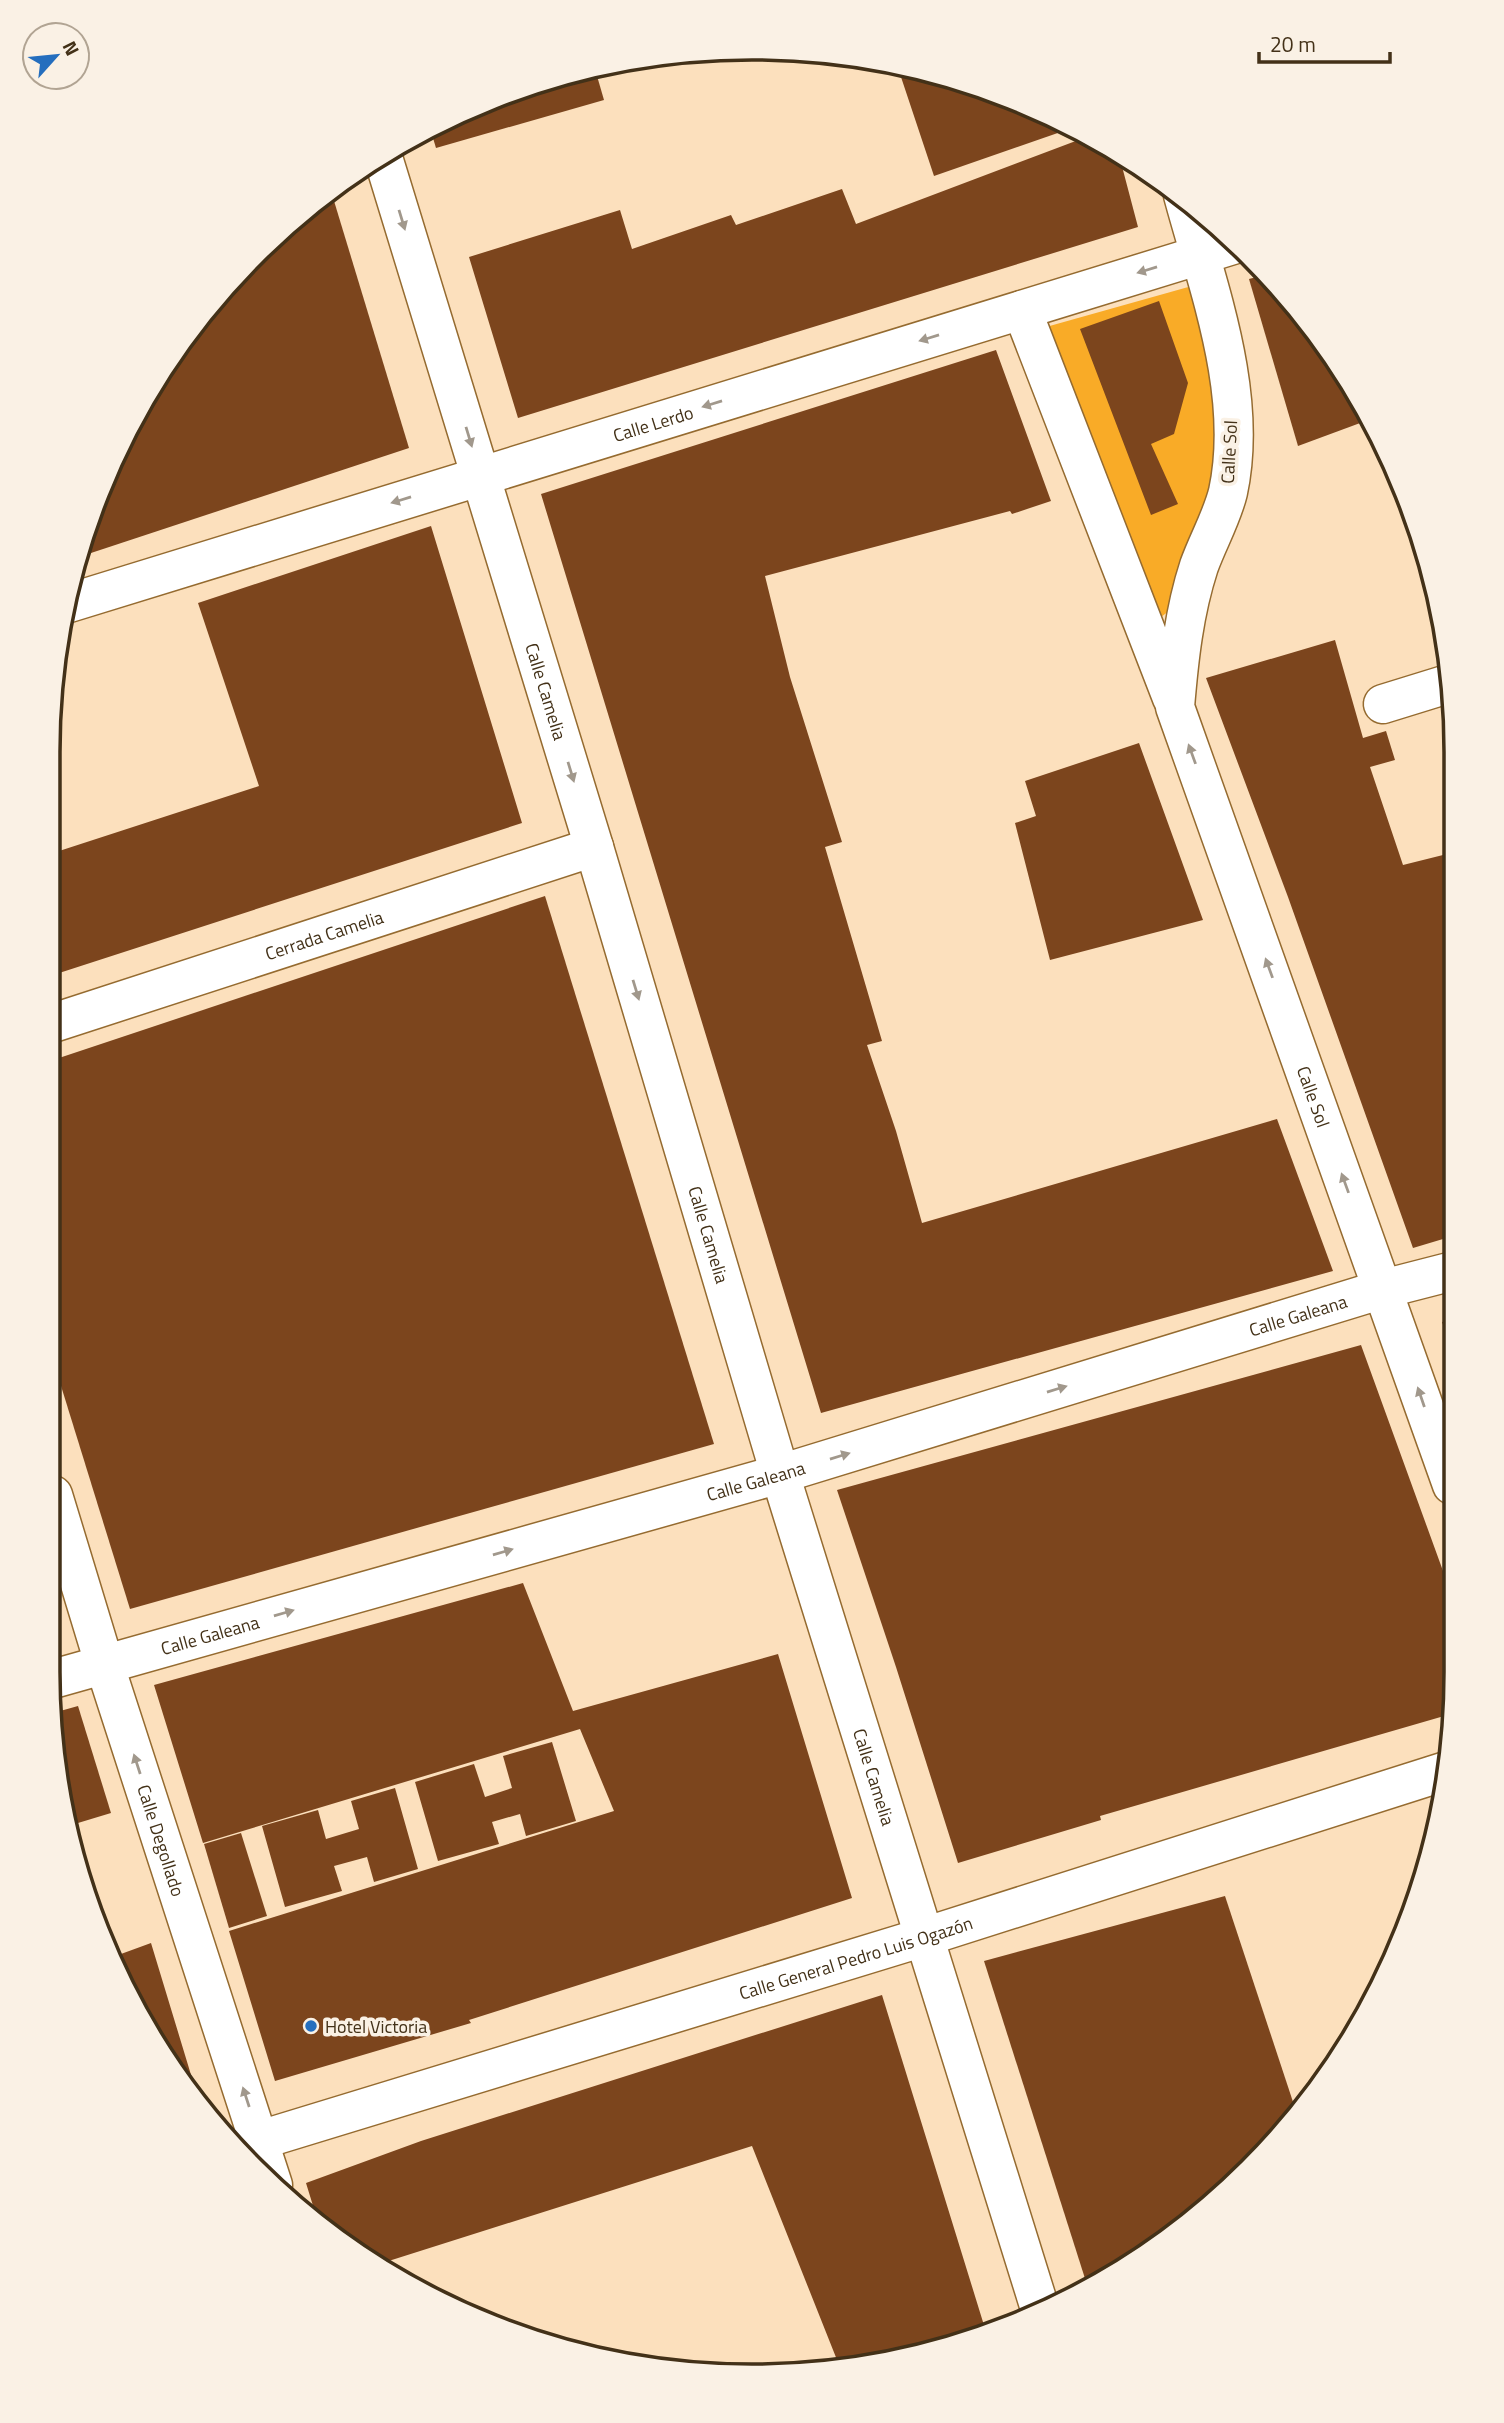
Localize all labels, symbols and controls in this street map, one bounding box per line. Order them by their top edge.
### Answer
north arrow [21,21,91,91]
scale bar [1259,21,1390,65]
text: 20 m [1270,28,1316,60]
text: N [56,36,88,61]
one-way arrow [397,209,408,230]
one-way arrow [1136,266,1157,276]
one-way arrow [919,333,940,343]
street label: Calle Lerdo [609,398,697,448]
one-way arrow [701,400,722,410]
street label: Calle Sol [1214,420,1244,484]
one-way arrow [464,427,474,448]
one-way arrow [390,495,411,506]
street label: Calle Camelia [519,639,574,743]
one-way arrow [1186,744,1197,765]
one-way arrow [566,761,577,782]
street label: Cerrada Camelia [261,903,387,967]
one-way arrow [1263,958,1274,979]
one-way arrow [632,979,642,1000]
street label: Calle Sol [1290,1062,1337,1131]
one-way arrow [1339,1172,1350,1193]
street label: Calle Camelia [682,1183,736,1287]
street label: Calle Galeana [1245,1287,1350,1343]
one-way arrow [1047,1383,1068,1394]
one-way arrow [1415,1386,1426,1407]
one-way arrow [829,1450,850,1461]
street label: Calle Galeana [703,1454,808,1508]
one-way arrow [493,1546,514,1556]
one-way arrow [274,1607,295,1617]
street label: Calle Galeana [157,1608,262,1662]
street label: Calle Camelia [847,1725,902,1829]
one-way arrow [131,1753,142,1774]
street label: Calle Degollado [131,1781,192,1900]
street label: Calle General Pedro Luis Ogazón [735,1909,976,2006]
place label: Hotel Victoria [325,2013,427,2040]
marker: Hotel Victoria [303,2018,319,2034]
one-way arrow [240,2086,250,2107]

